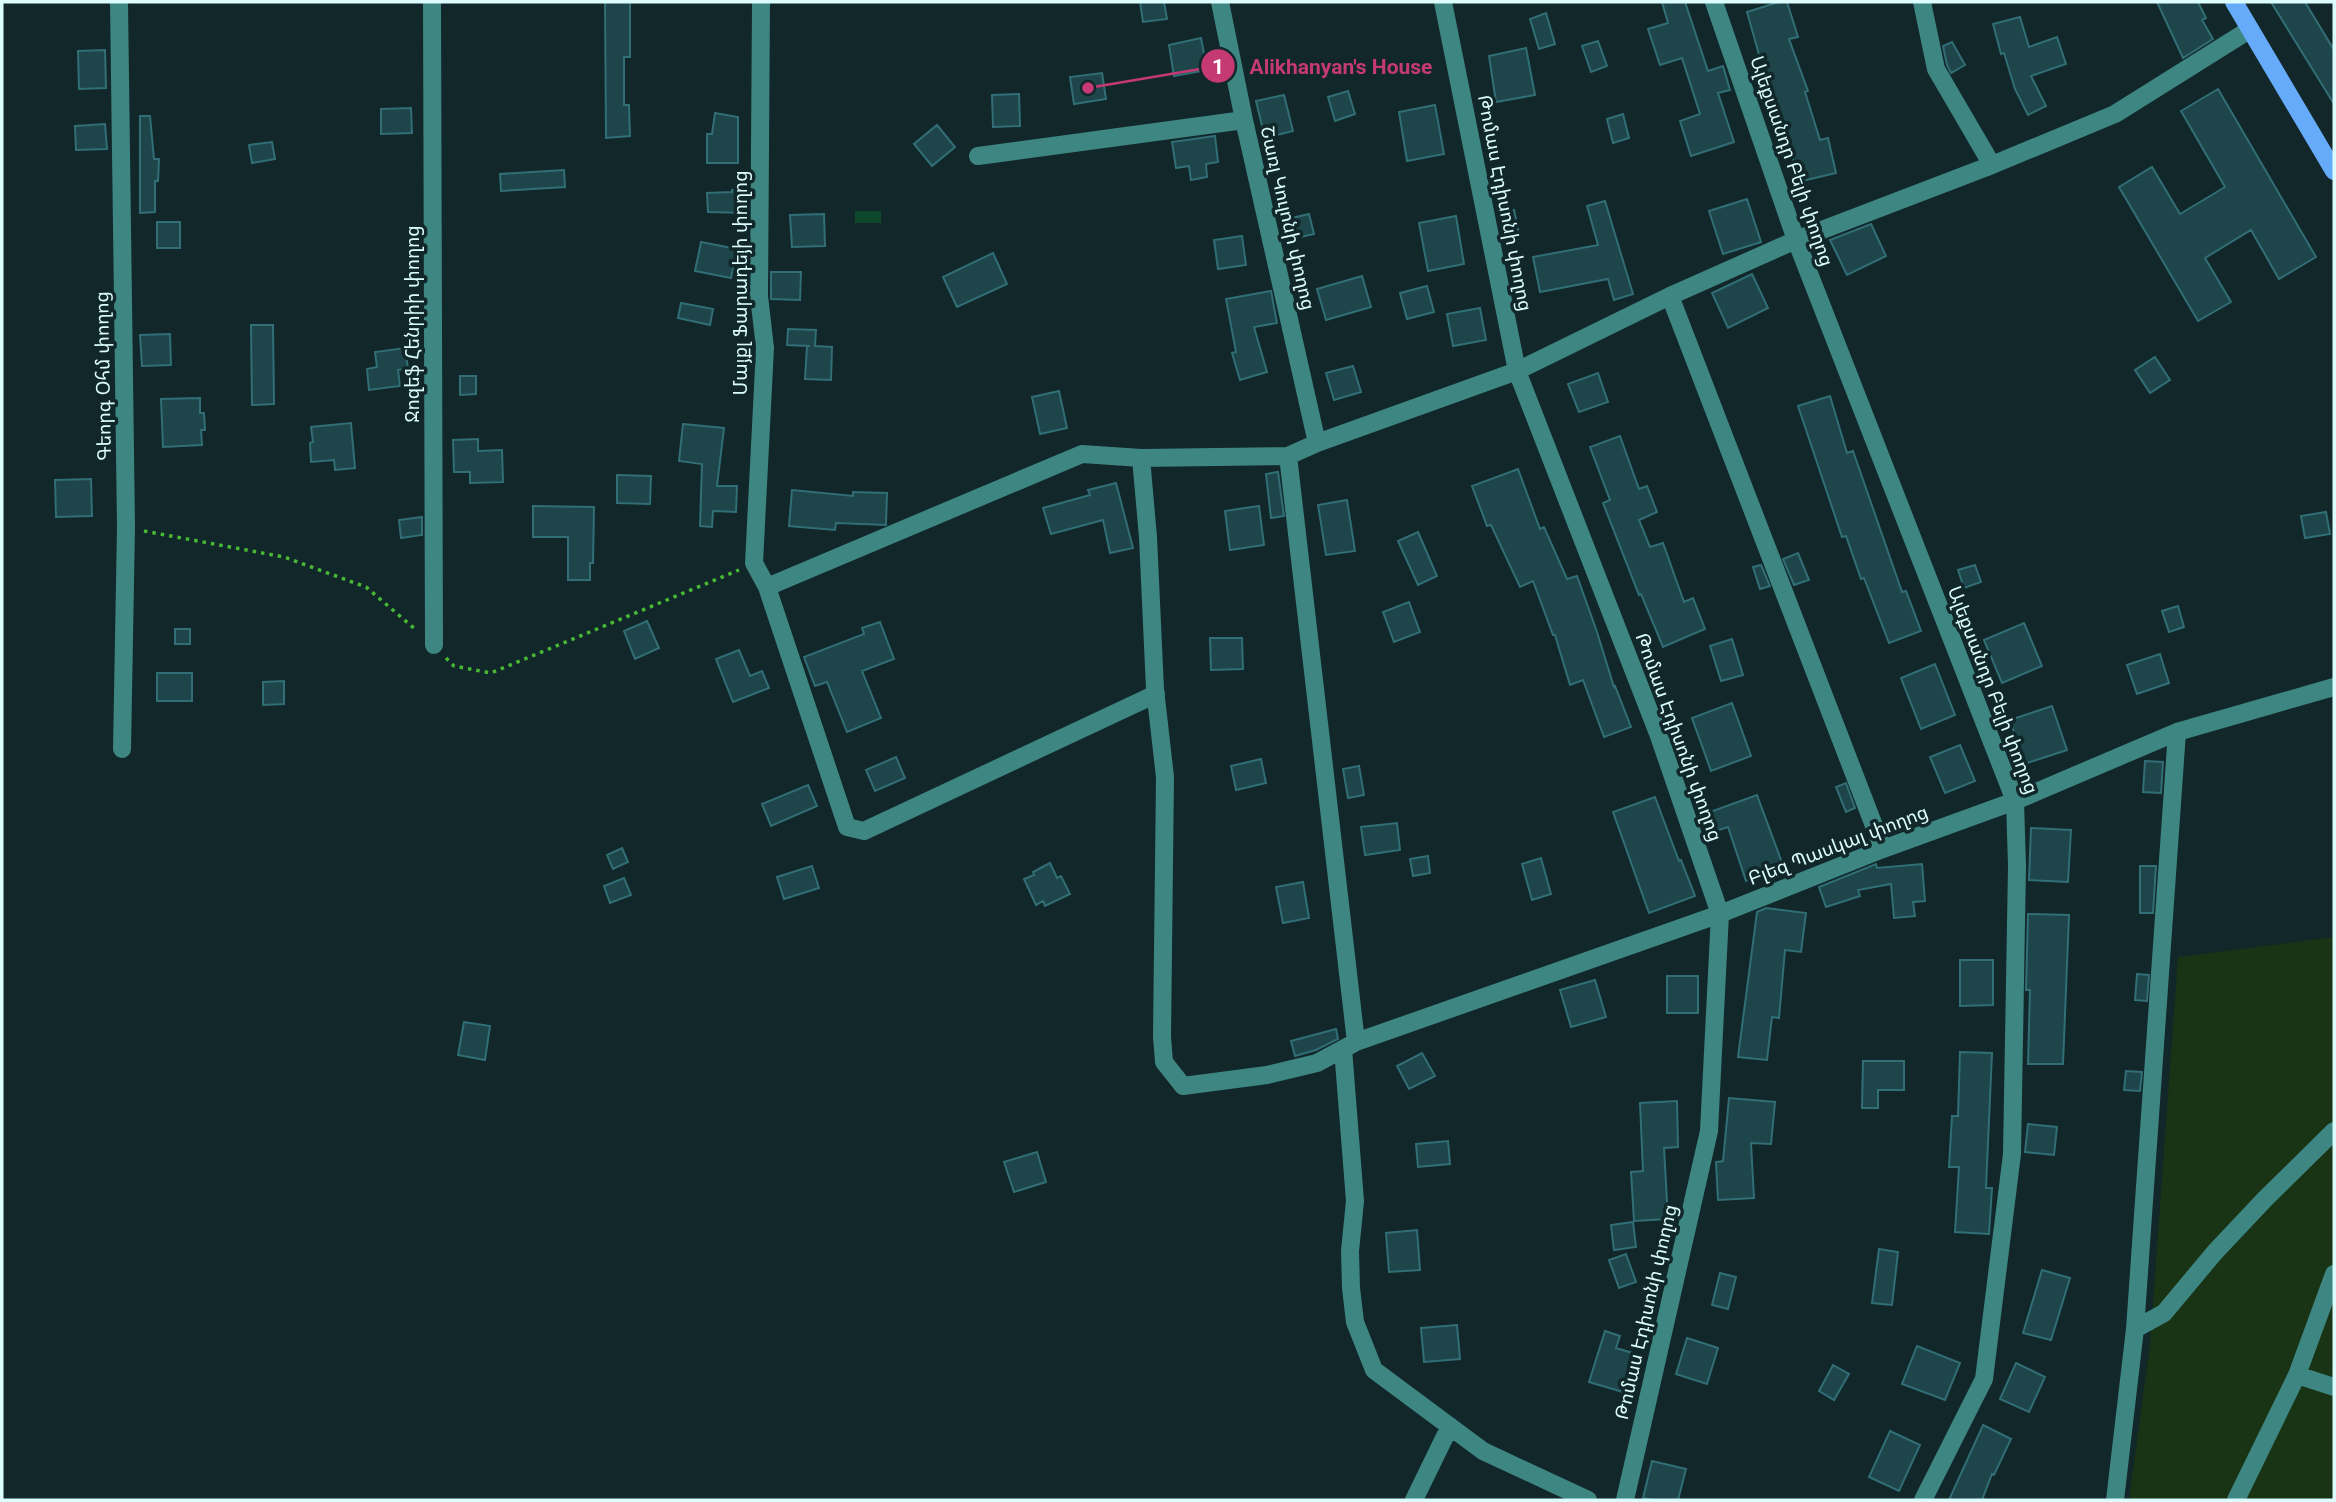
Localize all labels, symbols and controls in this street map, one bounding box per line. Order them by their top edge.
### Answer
callout: Alikhanyan's House [1201,45,1447,87]
street label: Ալեքսանդր Բելի փողոց [1745,53,1839,269]
text: 1 [1212,55,1224,79]
text: Alikhanyan's House [1250,55,1432,79]
street label: Թոմաս Էդիսոնի փողոց [1473,93,1537,313]
street label: Շառլ Կուլոնի փողոց [1256,124,1320,312]
street label: Մայքլ Ֆարադեյի փողոց [729,170,752,396]
street label: Ջոզեֆ Հենրիի փողոց [401,225,424,423]
street label: Գեորգ Օհմ փողոց [90,291,116,461]
street label: Ալեքսանդր Բելի փողոց [1943,583,2043,797]
street label: Թոմաս Էդիսոնի փողոց [1631,630,1727,844]
street label: Բլեզ Պասկալ փողոց [1745,800,1931,890]
street label: Թոմաս Էդիսոնի փողոց [1610,1202,1682,1422]

